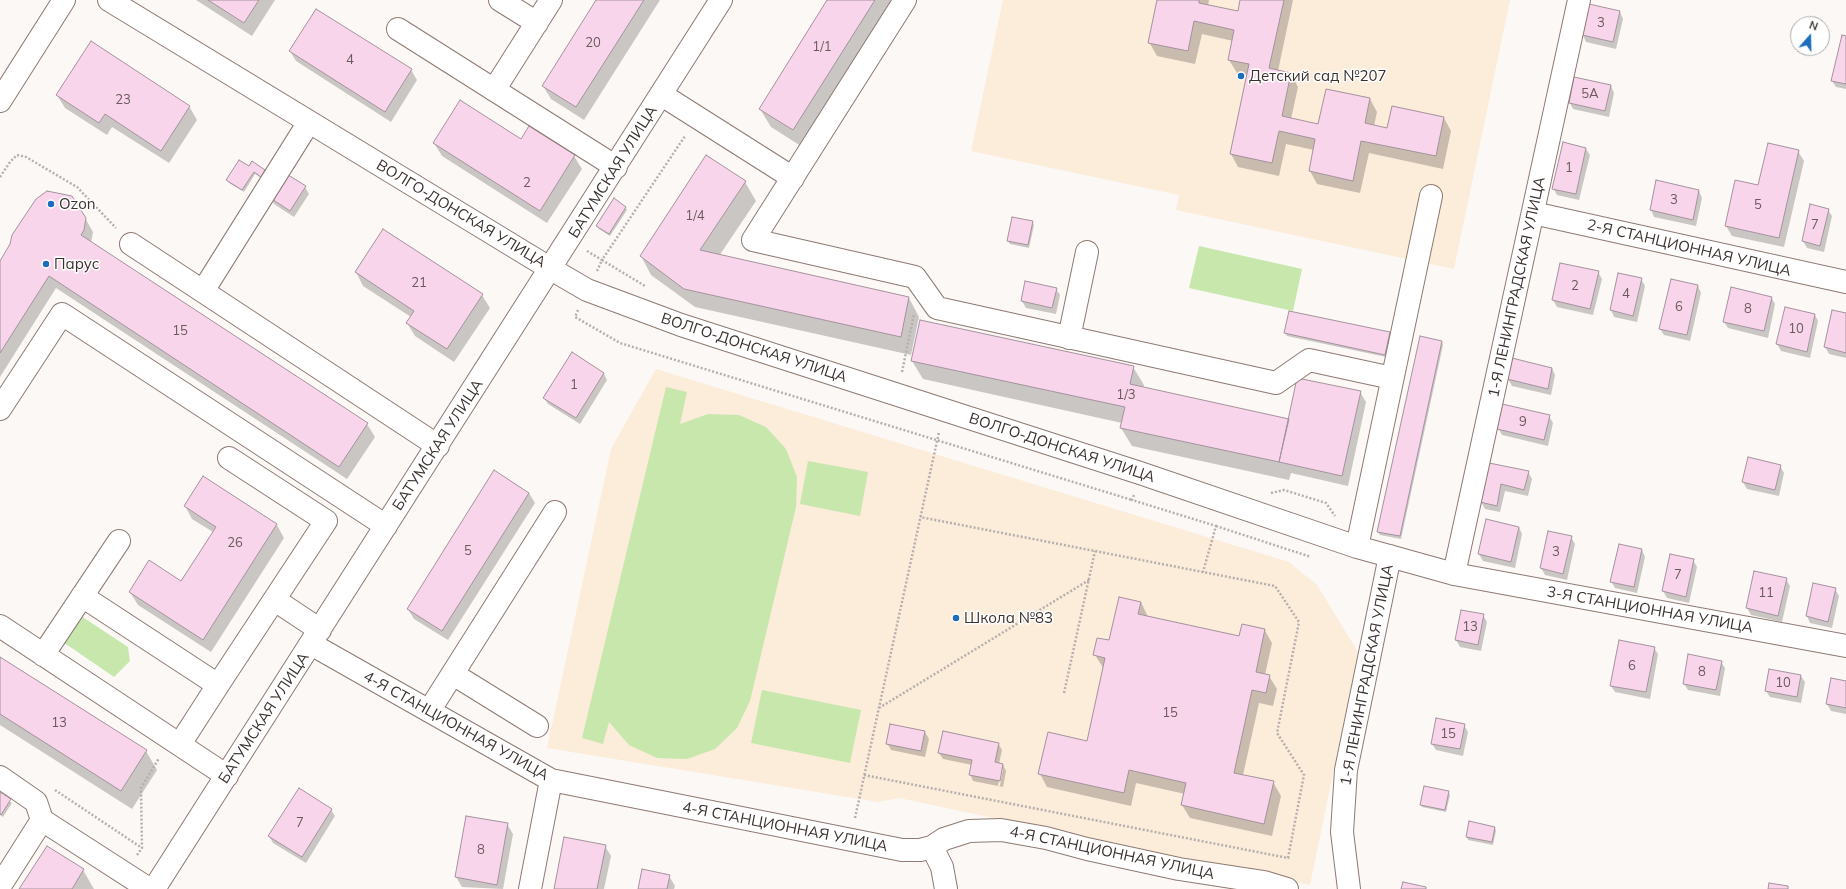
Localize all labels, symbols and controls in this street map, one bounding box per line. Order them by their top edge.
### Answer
house number: 3 [1597,15,1605,31]
north arrow [1790,16,1830,56]
text: N [1807,18,1820,34]
house number: 20 [585,35,601,51]
house number: 1/1 [812,39,832,55]
house number: 4 [346,52,354,68]
place label: Детский сад №207 [1249,67,1387,85]
marker: Детский сад №207 [1236,71,1246,81]
house number: 5А [1581,86,1599,102]
house number: 23 [115,92,131,108]
street label: БАТУМСКАЯ УЛИЦА [565,103,661,241]
street label: ВОЛГО-ДОНСКАЯ УЛИЦА [373,156,549,272]
house number: 1 [1565,160,1573,176]
house number: 2 [523,175,531,191]
street label: 1-Я ЛЕНИНГРАДСКАЯ УЛИЦА [1485,175,1549,399]
house number: 3 [1670,192,1678,208]
place label: Ozon [59,195,96,213]
house number: 5 [1754,197,1762,213]
marker: Ozon [46,199,56,209]
house number: 1/4 [685,208,705,224]
street label: 2-Я СТАНЦИОННАЯ УЛИЦА [1585,216,1793,280]
house number: 7 [1811,217,1819,233]
place label: Парус [54,255,99,273]
marker: Парус [41,259,51,269]
house number: 21 [411,275,427,291]
house number: 2 [1571,278,1579,294]
house number: 4 [1622,286,1630,302]
house number: 6 [1675,299,1683,315]
house number: 8 [1744,301,1752,317]
street label: ВОЛГО-ДОНСКАЯ УЛИЦА [659,309,849,387]
house number: 10 [1788,321,1804,337]
house number: 15 [172,323,188,339]
street label: БАТУМСКАЯ УЛИЦА [389,376,487,514]
house number: 1 [570,377,578,393]
house number: 1/3 [1116,387,1136,403]
street label: ВОЛГО-ДОНСКАЯ УЛИЦА [967,409,1157,487]
house number: 9 [1519,414,1527,430]
house number: 26 [227,535,243,551]
house number: 5 [464,543,472,559]
house number: 3 [1552,544,1560,560]
street label: 1-Я ЛЕНИНГРАДСКАЯ УЛИЦА [1337,563,1397,787]
house number: 7 [1674,567,1682,583]
street label: 3-Я СТАНЦИОННАЯ УЛИЦА [1546,583,1754,637]
house number: 11 [1758,585,1774,601]
place label: Школа №83 [964,609,1053,627]
marker: Школа №83 [951,613,961,623]
house number: 13 [1462,619,1478,635]
street label: БАТУМСКАЯ УЛИЦА [215,649,313,787]
house number: 6 [1628,658,1636,674]
house number: 8 [1698,664,1706,680]
street label: 4-Я СТАНЦИОННАЯ УЛИЦА [360,668,552,784]
house number: 10 [1775,675,1791,691]
house number: 15 [1162,705,1178,721]
house number: 13 [51,715,67,731]
house number: 15 [1440,726,1456,742]
street label: 4-Я СТАНЦИОННАЯ УЛИЦА [681,798,889,856]
house number: 7 [296,815,304,831]
street label: 4-Я СТАНЦИОННАЯ УЛИЦА [1008,822,1216,884]
house number: 8 [477,842,485,858]

